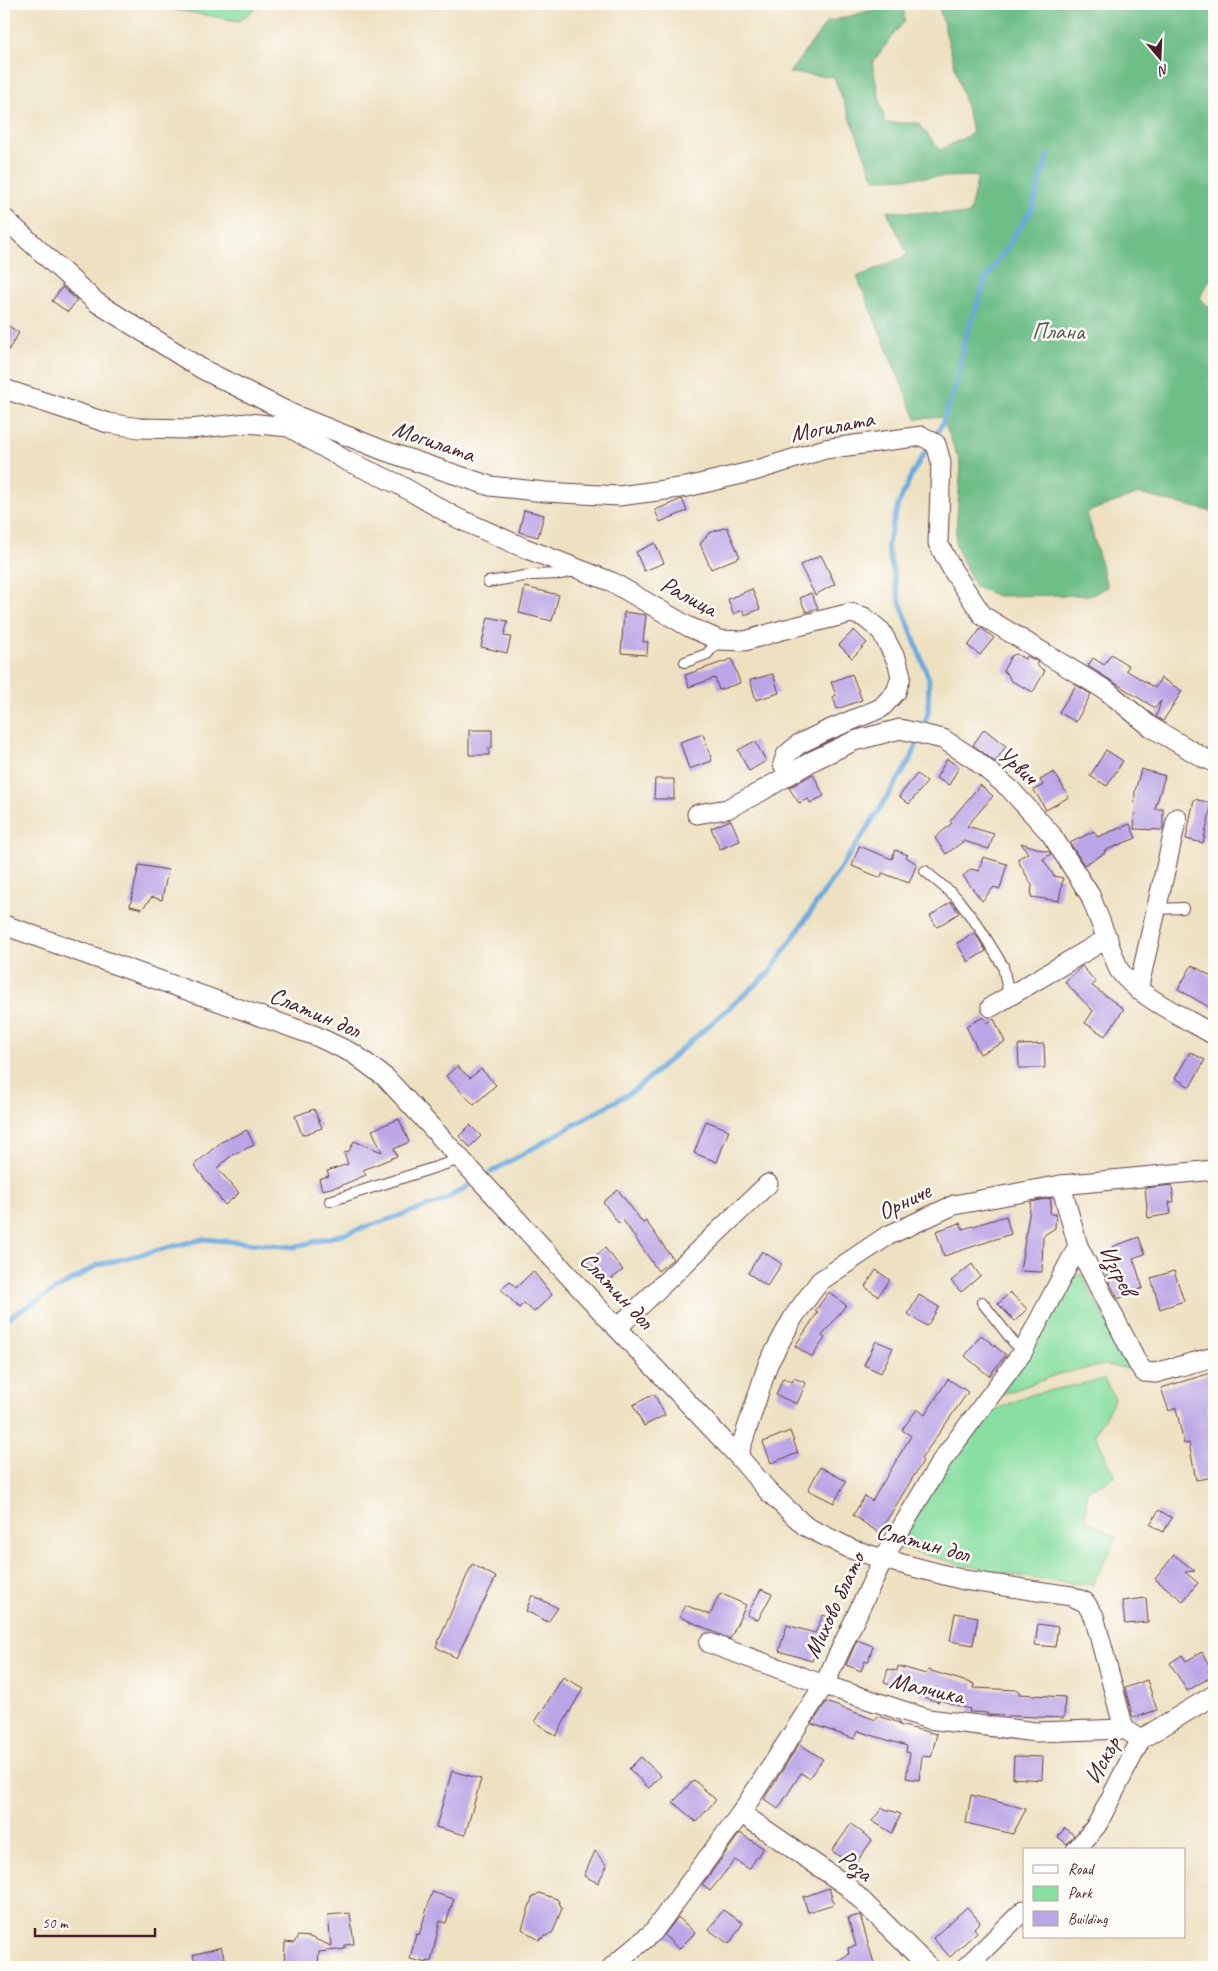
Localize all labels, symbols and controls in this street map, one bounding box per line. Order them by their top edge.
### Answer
north arrow [1136,32,1186,82]
text: N [1155,60,1171,80]
park label: Плана [1032,316,1086,346]
street label: Могилата [788,403,878,449]
street label: Могилата [389,413,480,469]
street label: Ралица [656,569,724,624]
street label: Урвич [992,739,1046,792]
street label: Слатин дол [265,980,366,1045]
street label: Орниче [873,1174,937,1227]
street label: Изгрев [1092,1240,1146,1306]
street label: Слатин дол [574,1245,662,1336]
street label: Слатин дол [873,1515,975,1569]
street label: Михово блато [796,1545,873,1663]
street label: Малчика [887,1665,969,1712]
street label: Искър [1077,1730,1127,1789]
street label: Роза [832,1842,880,1889]
legend [1023,1848,1186,1938]
text: Road [1068,1860,1095,1879]
text: Park [1068,1884,1093,1903]
scale bar [35,1906,155,1938]
text: Building [1068,1910,1108,1929]
text: 50 m [42,1914,69,1933]

